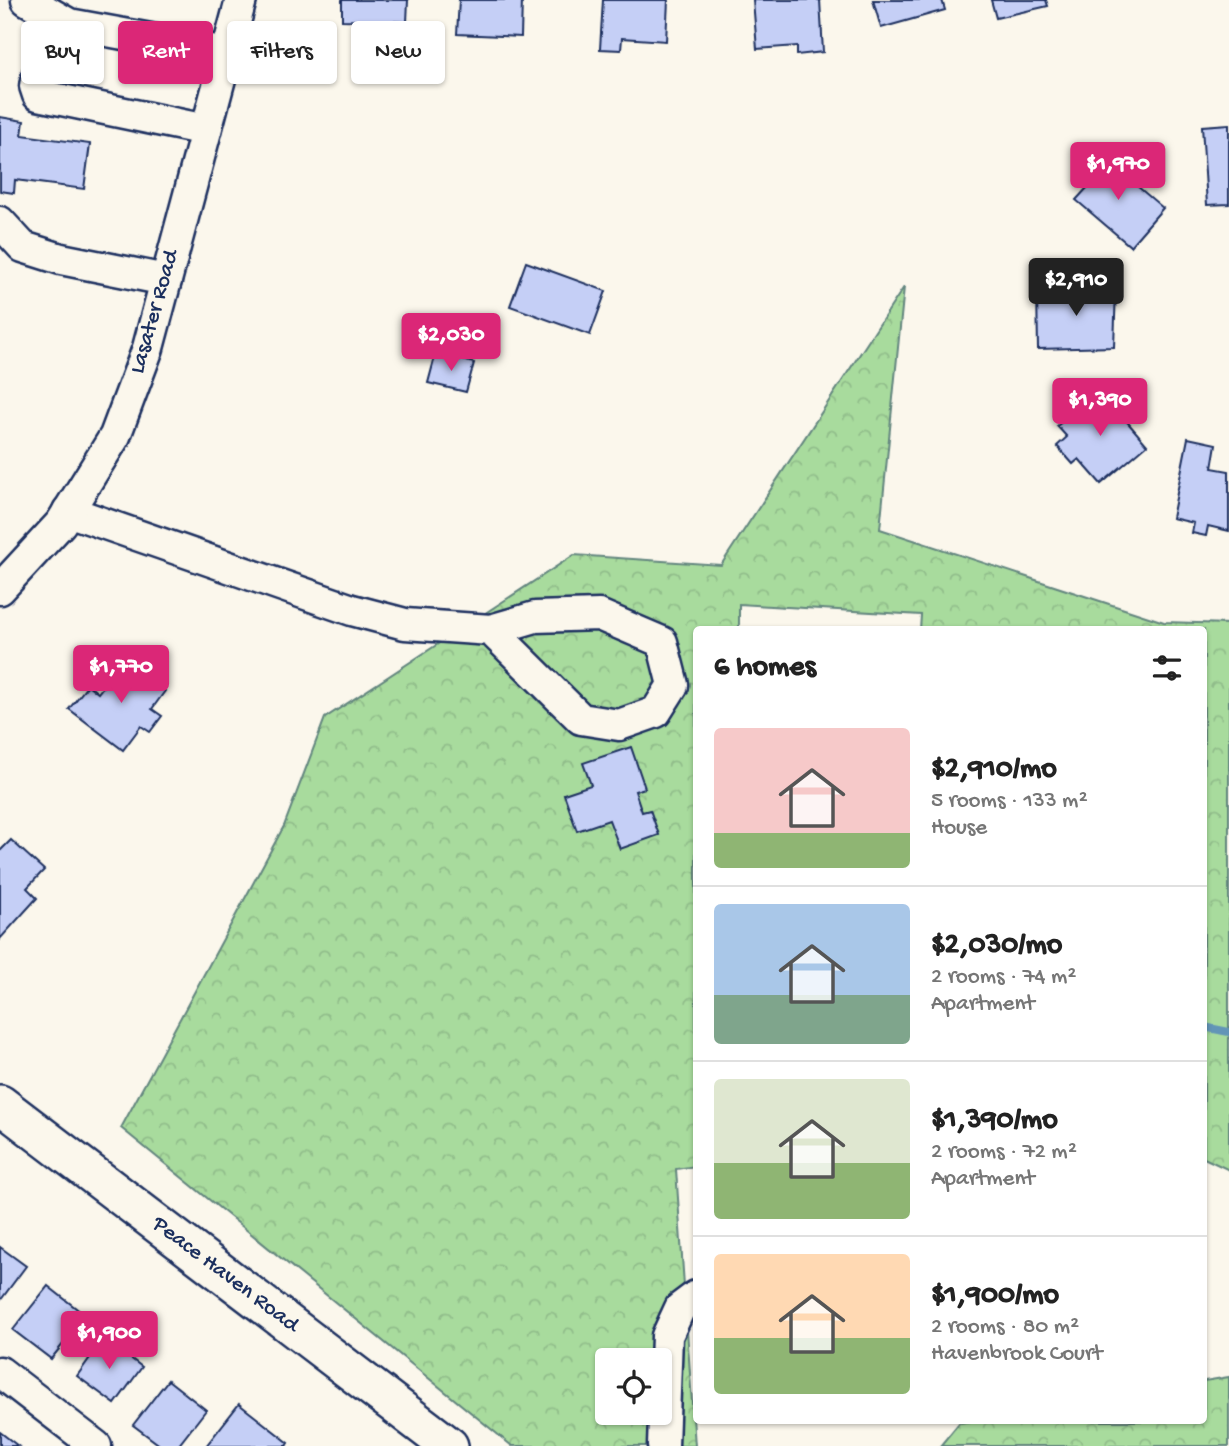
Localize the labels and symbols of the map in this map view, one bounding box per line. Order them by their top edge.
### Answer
pin: $1,970 [1061,142,1175,202]
street label: Lasater Road [124,246,186,377]
pin: $2,910 [1019,258,1133,318]
pin: $2,030 [394,314,508,373]
pin: $1,390 [1043,378,1157,438]
pin: $1,770 [64,646,178,705]
street label: Peace Haven Road [145,1210,305,1340]
pin: $1,900 [52,1312,166,1371]

